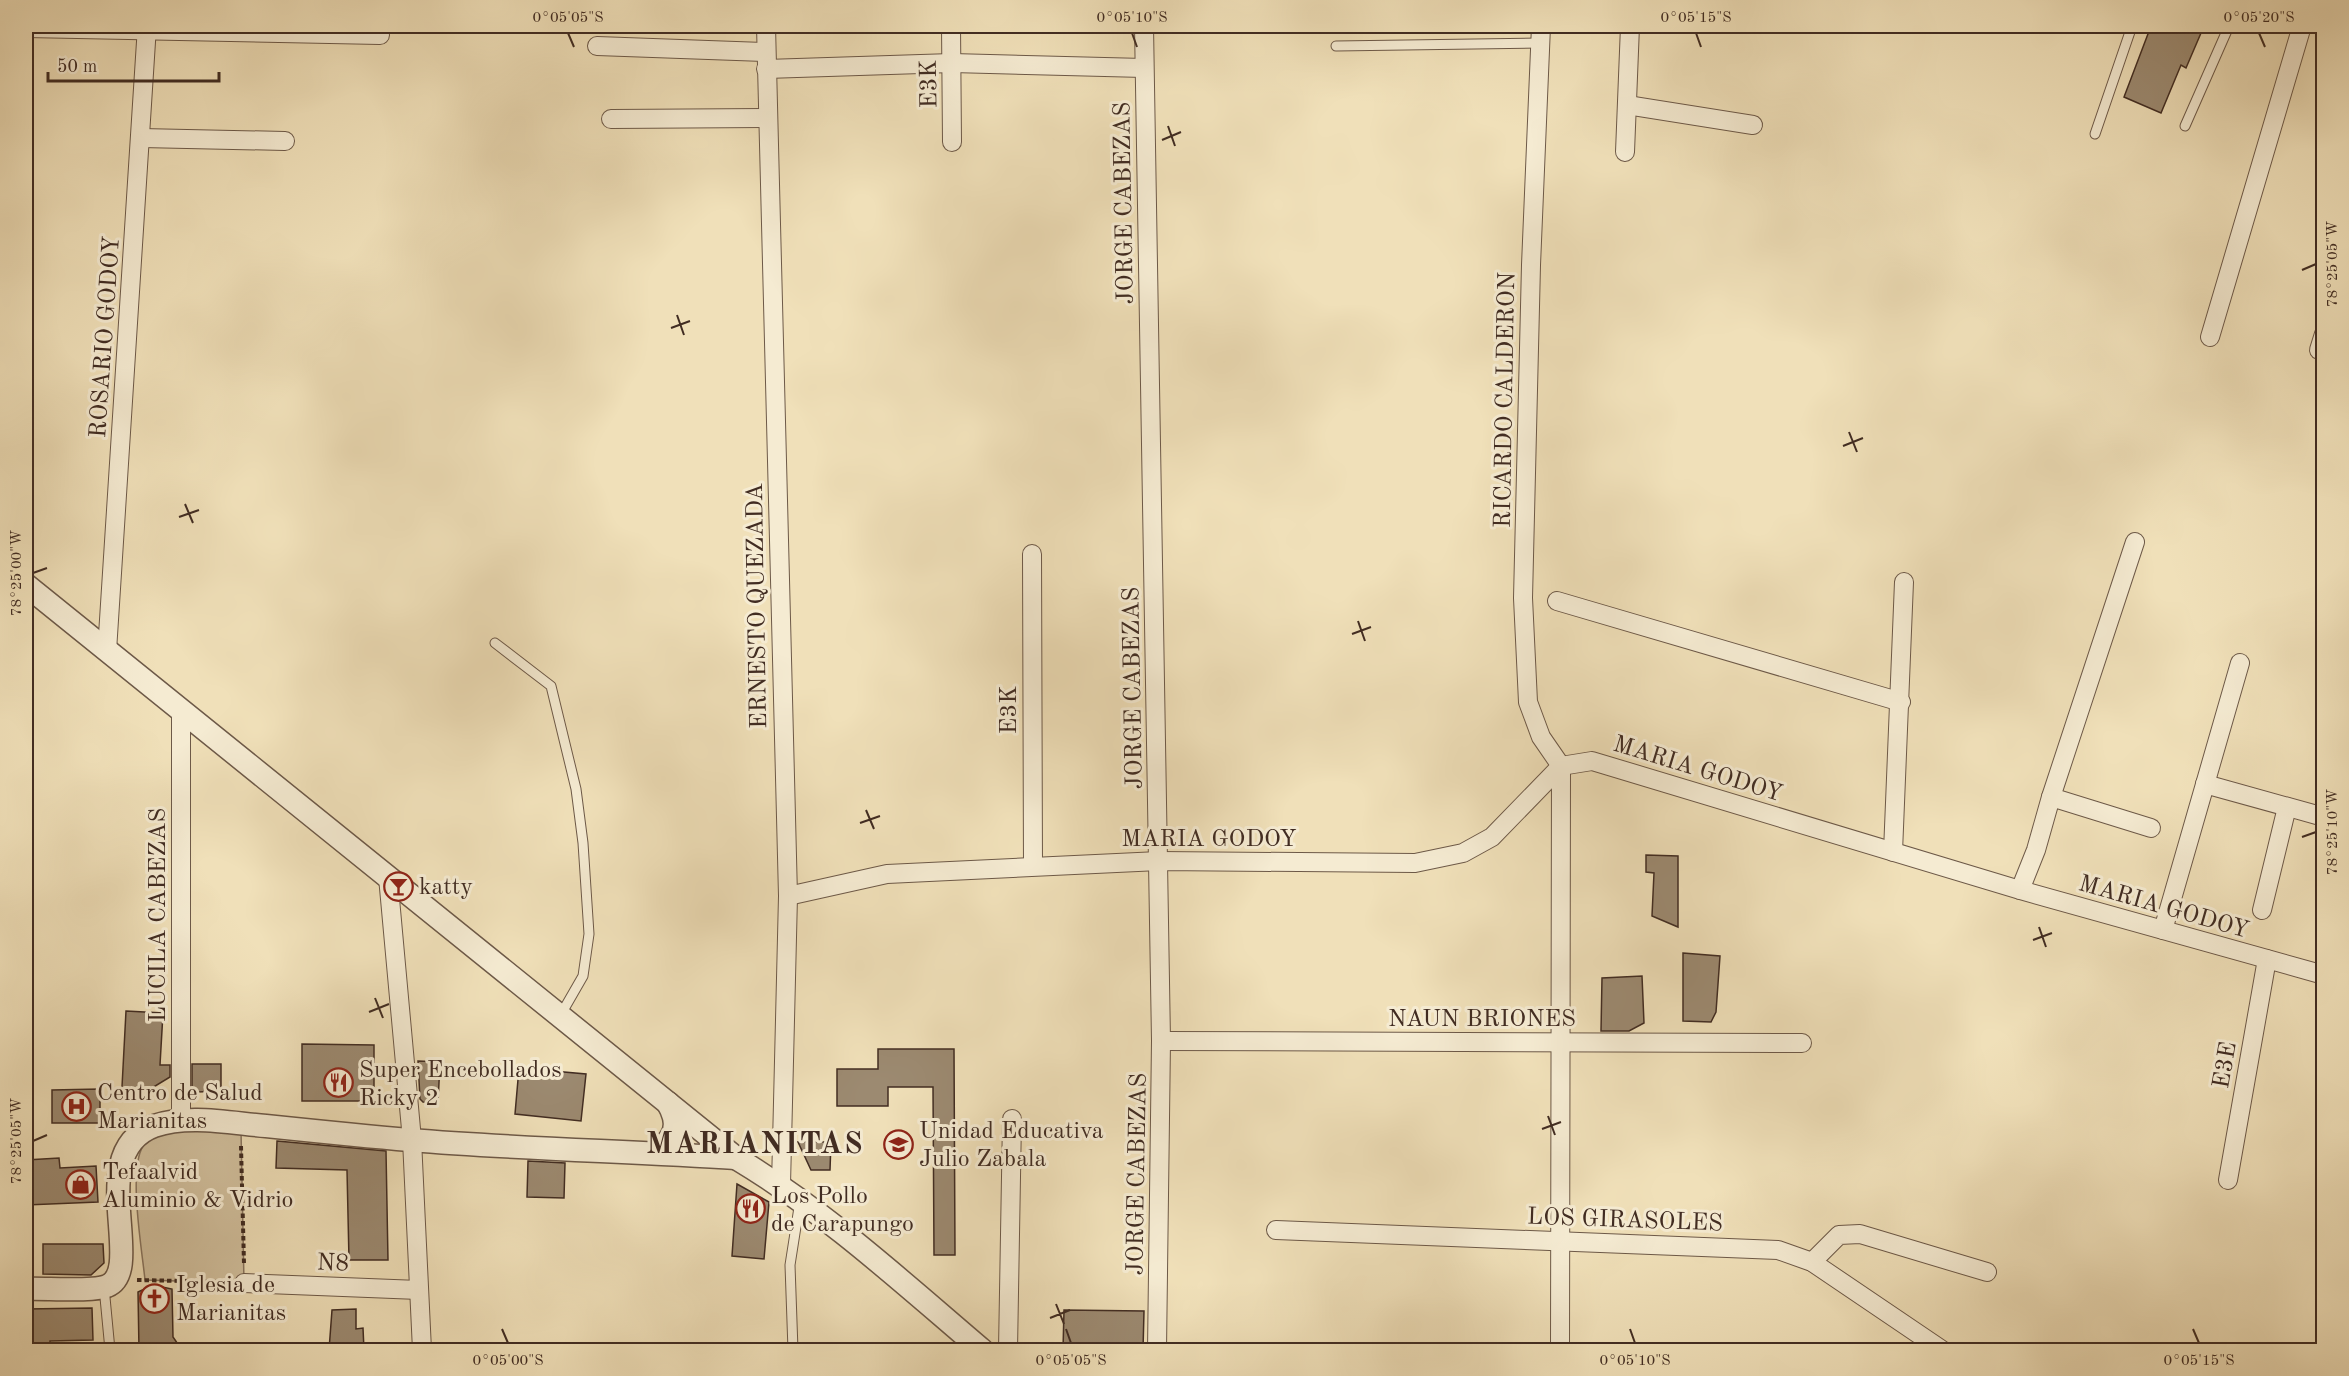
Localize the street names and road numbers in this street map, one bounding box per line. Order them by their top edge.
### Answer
street label: E3K [918,59,942,108]
street label: JORGE CABEZAS [1111,101,1139,304]
street label: ROSARIO GODOY [87,235,125,439]
street label: RICARDO CALDERON [1492,272,1520,528]
street label: ERNESTO QUEZADA [744,483,772,729]
street label: JORGE CABEZAS [1120,586,1148,789]
street label: E3K [998,686,1022,734]
street label: MARIA GODOY [1610,733,1785,807]
street label: LUCILA CABEZAS [147,808,171,1022]
street label: MARIA GODOY [1121,828,1297,852]
street label: MARIA GODOY [2076,872,2251,944]
street label: NAUN BRIONES [1388,1008,1576,1032]
street label: E3E [2210,1040,2242,1091]
street label: JORGE CABEZAS [1124,1073,1152,1276]
street label: LOS GIRASOLES [1527,1206,1723,1236]
street label: N8 [316,1251,350,1277]

